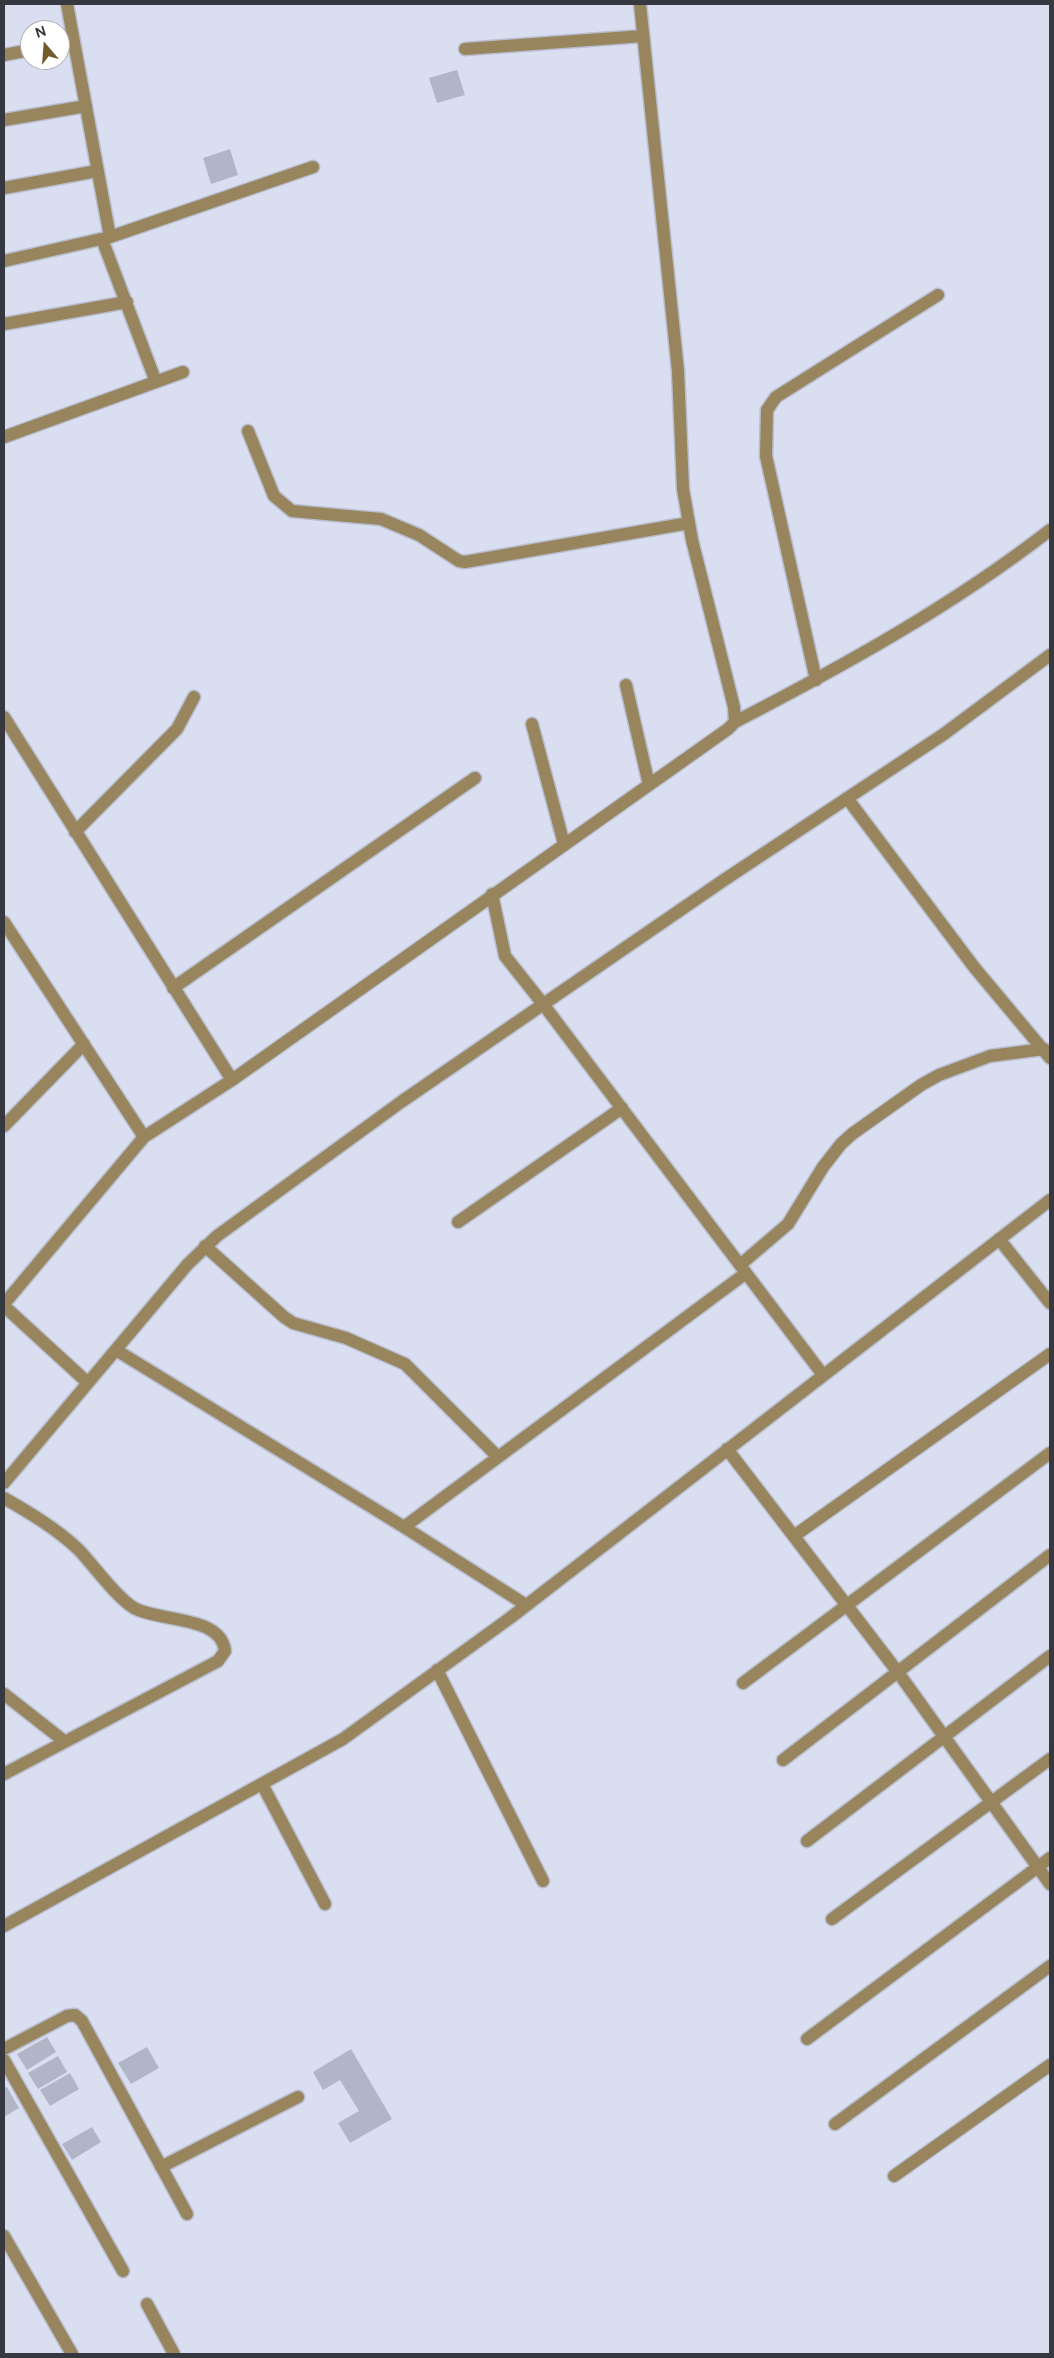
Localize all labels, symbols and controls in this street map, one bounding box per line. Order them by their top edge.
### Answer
north arrow [20,20,70,70]
text: N [33,22,48,42]

